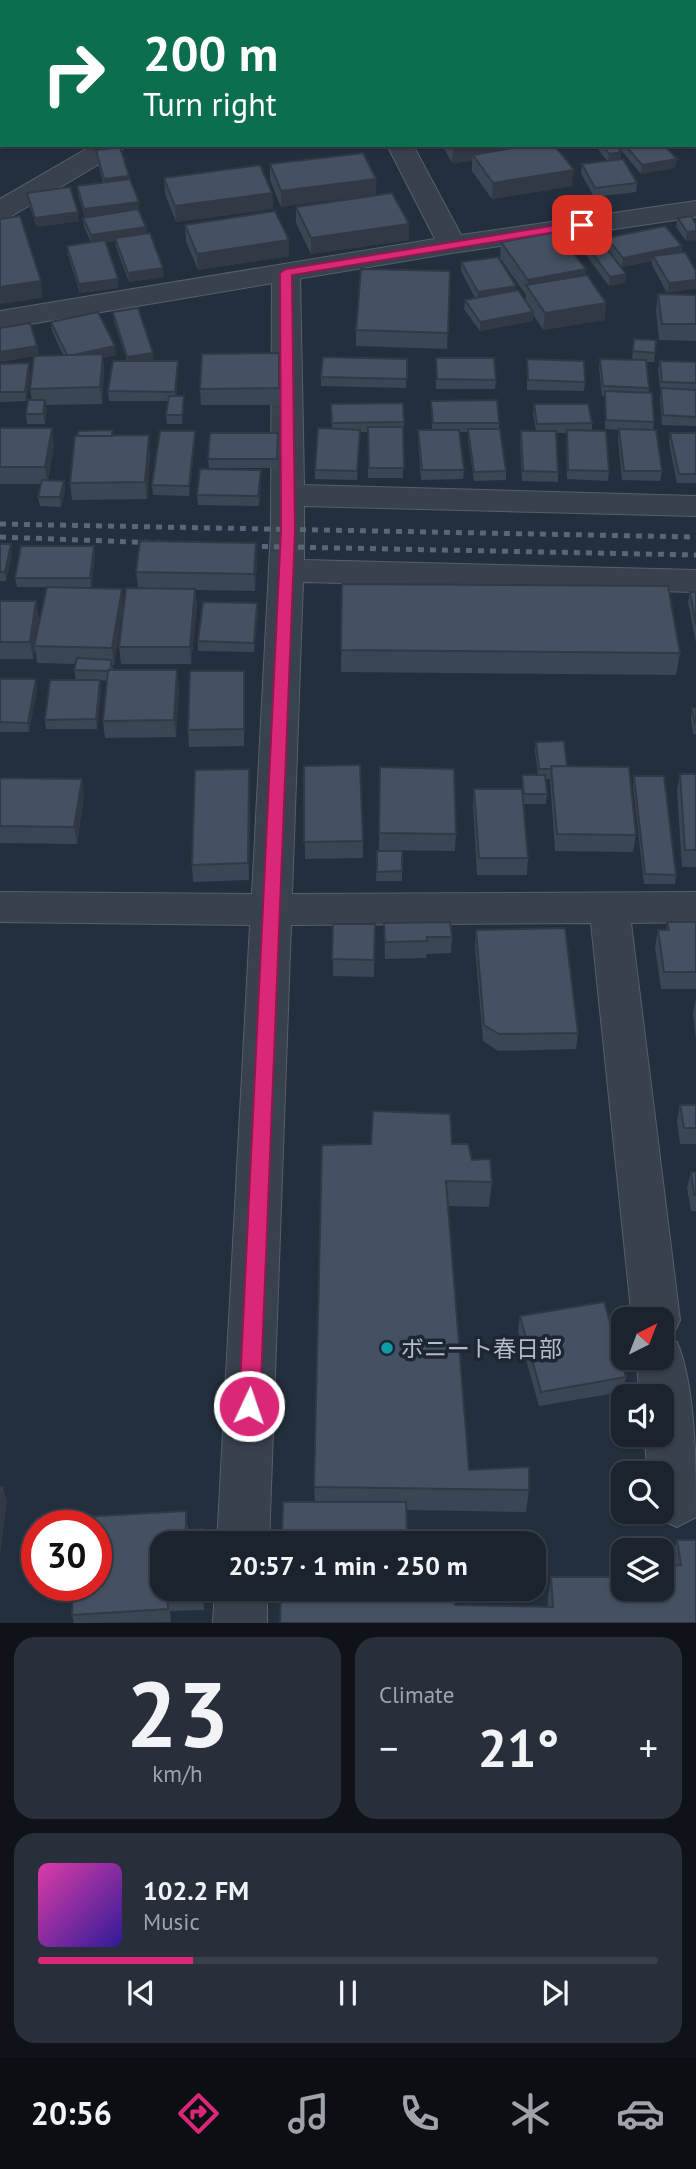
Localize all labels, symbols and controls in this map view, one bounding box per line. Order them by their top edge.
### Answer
text: 200 m [143,21,278,85]
icon: right [28,28,119,119]
text: Turn right [143,83,277,125]
pin [552,195,612,255]
icon: arrive [563,206,601,244]
north arrow [611,1307,674,1370]
map controls [611,1307,674,1601]
place label: ボニート春日部 [401,1334,562,1363]
marker: ボニート春日部 [379,1340,395,1356]
position arrow [212,1369,286,1443]
button: sound [611,1384,674,1447]
button: search [611,1461,674,1524]
speed limit sign: 30 [21,1510,112,1601]
button: layers [611,1538,674,1601]
text: 20:57 · 1 min · 250 m [228,1549,468,1582]
text: 23 [126,1654,229,1772]
text: Climate [379,1680,454,1709]
text: 21° [478,1714,559,1781]
text: − [379,1723,398,1772]
text: + [639,1723,658,1772]
text: km/h [152,1759,203,1788]
text: 102.2 FM [143,1874,249,1907]
text: Music [143,1907,200,1936]
icon: previous [122,1974,160,2012]
icon: pause [329,1974,367,2012]
icon: next [536,1974,574,2012]
icon: directions [174,2089,223,2138]
icon: music [284,2089,333,2138]
icon: phone [395,2089,444,2138]
icon: climate [506,2089,555,2138]
icon: car [616,2089,665,2138]
text: 20:56 [31,2092,112,2134]

